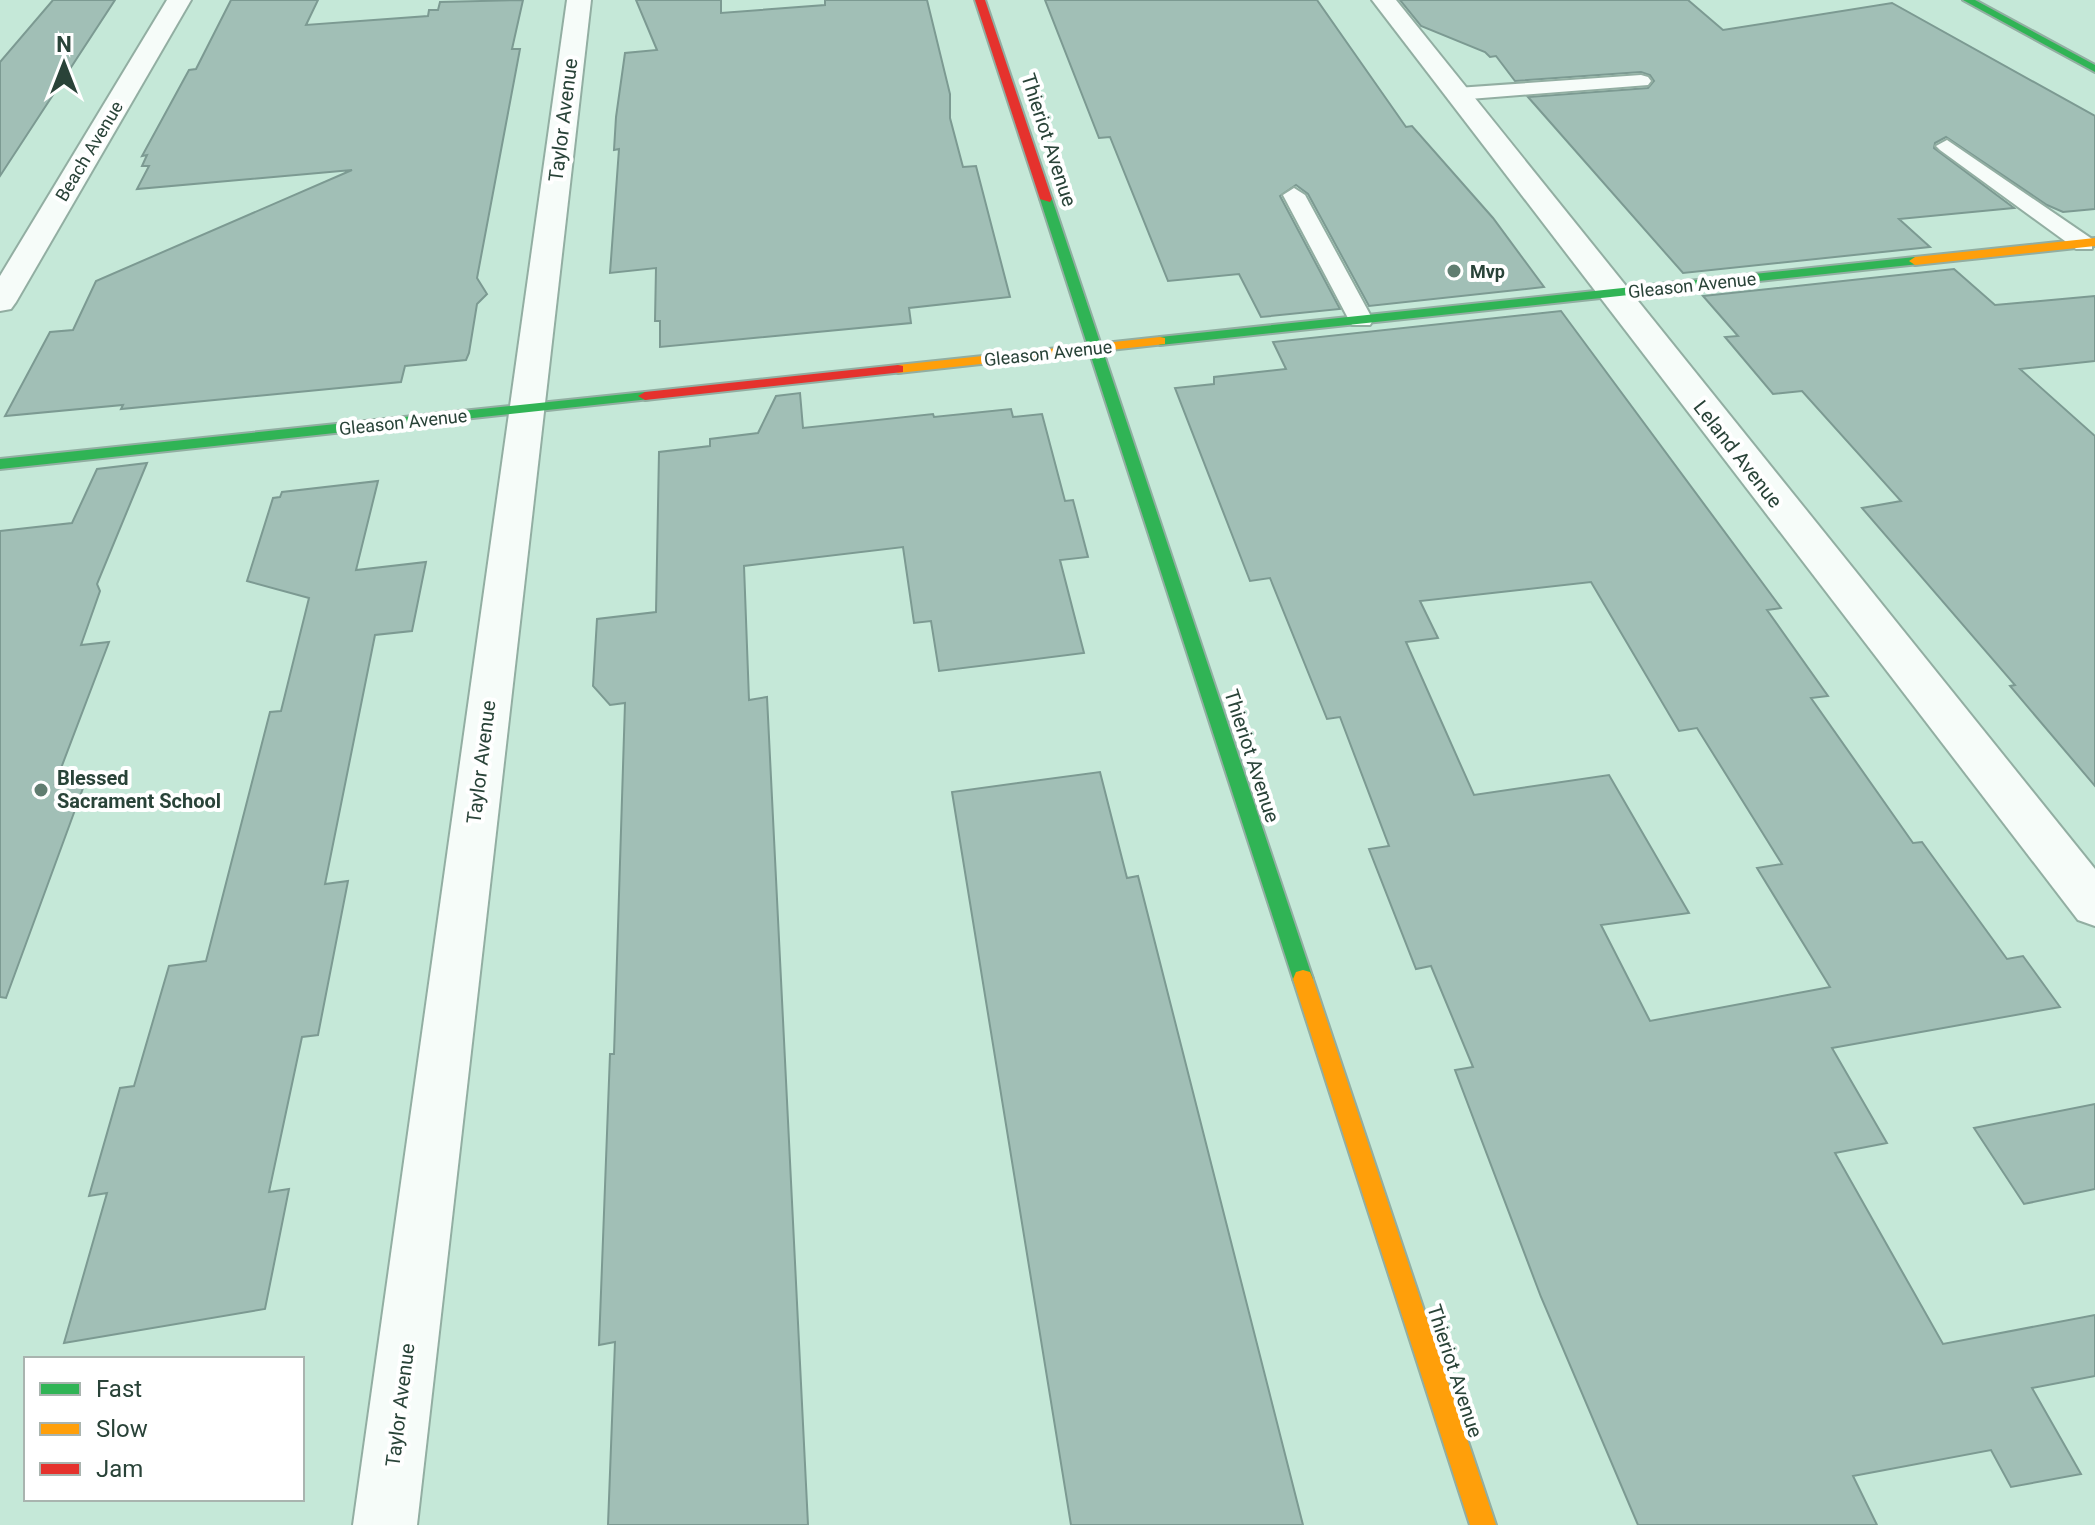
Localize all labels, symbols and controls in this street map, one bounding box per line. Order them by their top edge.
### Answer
north arrow [24,24,104,104]
text: N [56,32,72,57]
street label: Taylor Avenue [544,57,582,183]
street label: Thieriot Avenue [1016,70,1082,210]
street label: Beach Avenue [51,97,127,205]
place label: Mvp [1470,261,1505,282]
marker: Mvp [1445,262,1463,280]
street label: Gleason Avenue [1627,268,1757,302]
street label: Gleason Avenue [983,336,1113,370]
street label: Leland Avenue [1689,395,1787,513]
street label: Gleason Avenue [338,405,468,439]
street label: Thieriot Avenue [1219,686,1285,826]
street label: Taylor Avenue [462,699,500,825]
place label: Blessed Sacrament School [57,766,221,813]
marker: Blessed Sacrament School [32,781,50,799]
street label: Thieriot Avenue [1422,1301,1488,1441]
street label: Taylor Avenue [381,1342,419,1468]
legend [24,1357,304,1501]
text: Fast [96,1375,142,1403]
text: Slow [96,1415,148,1443]
text: Jam [96,1455,143,1483]

